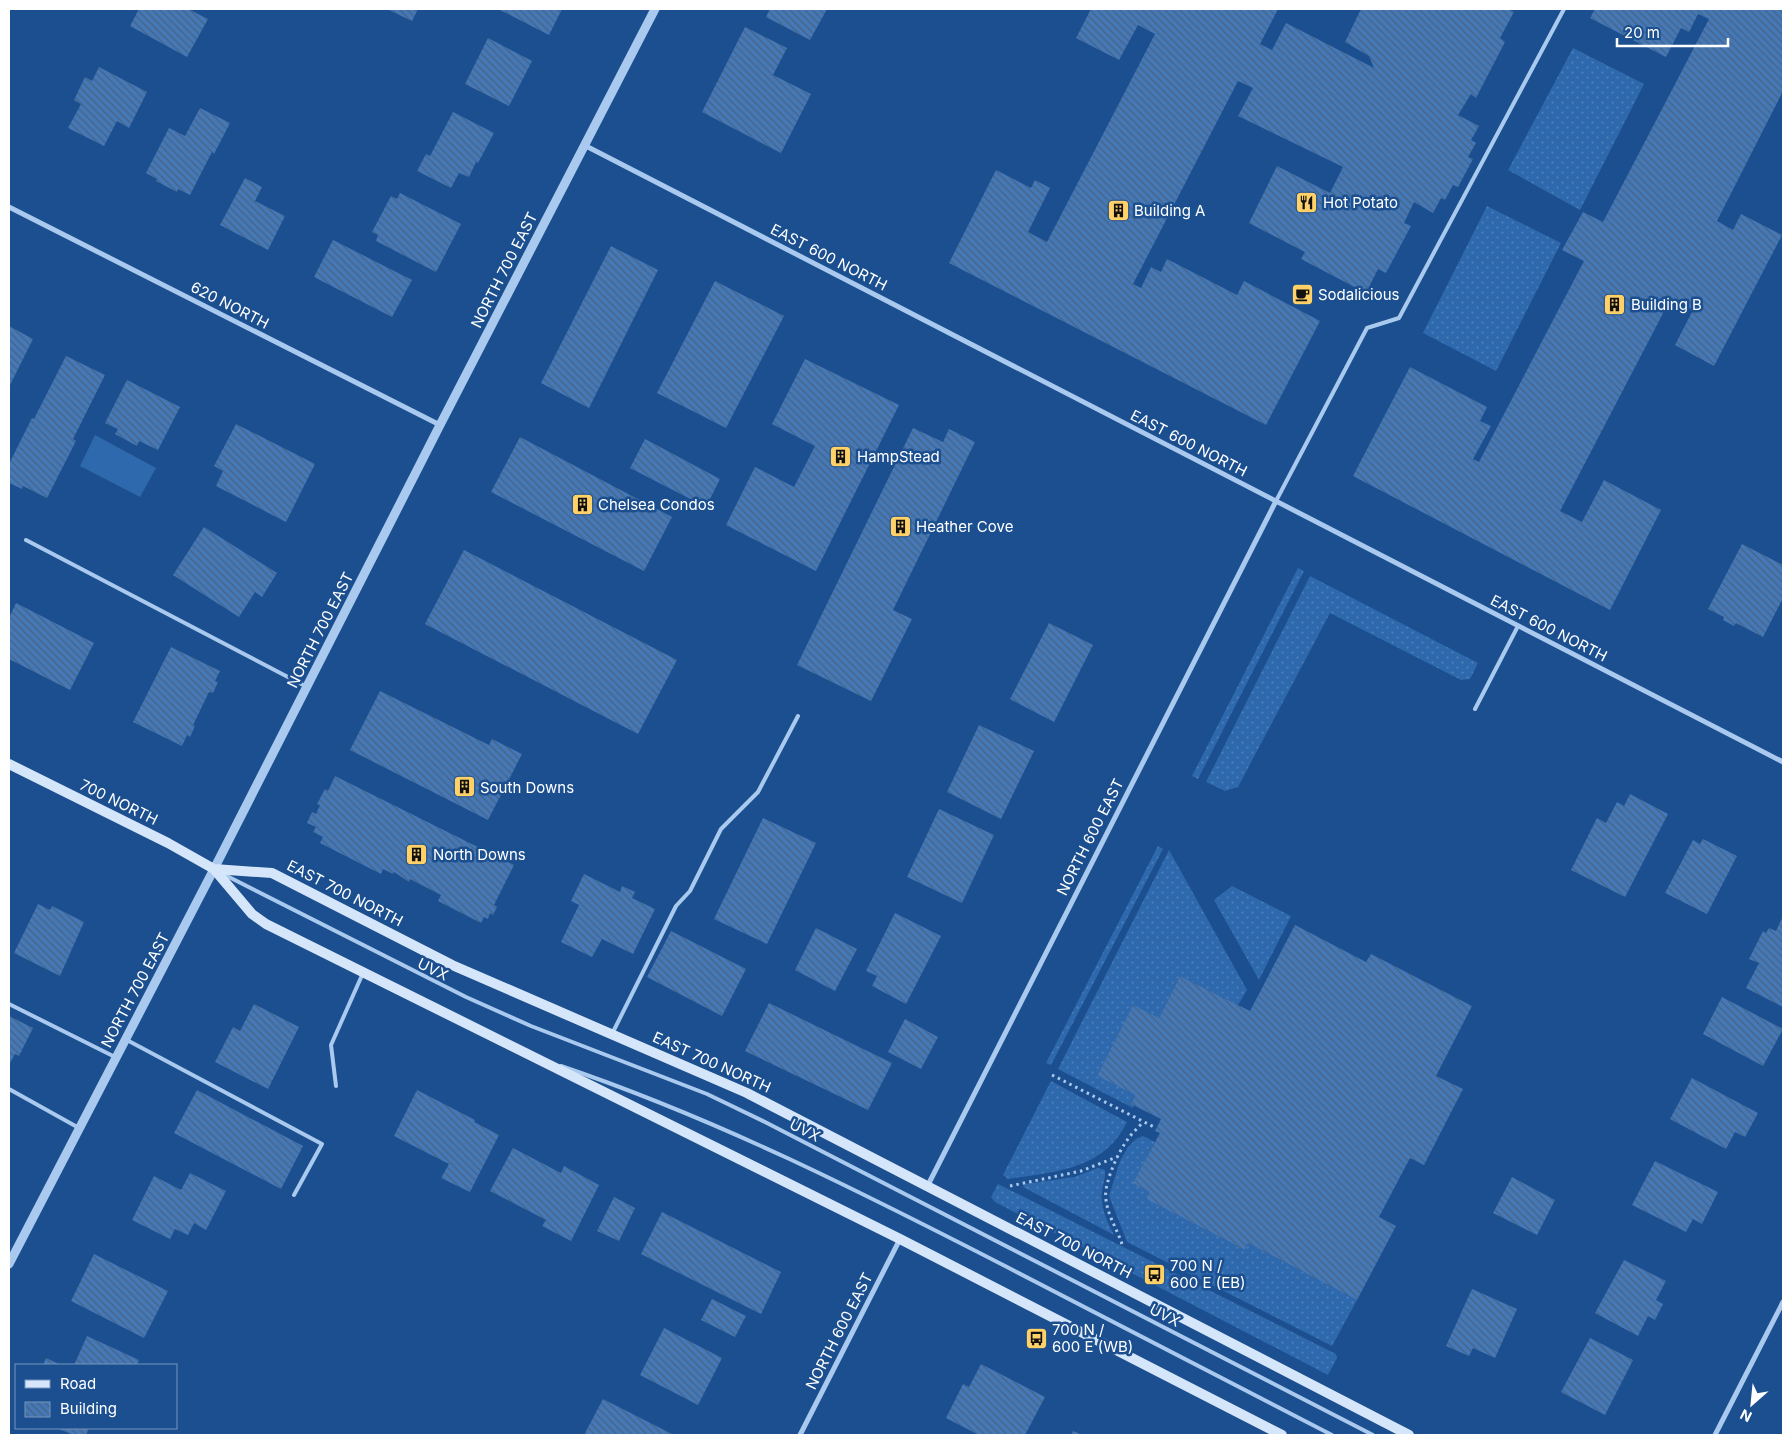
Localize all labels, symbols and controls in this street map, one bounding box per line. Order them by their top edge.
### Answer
scale bar [1617,15,1728,47]
text: 20 m [1624,23,1660,42]
restaurant icon: Hot Potato [1295,190,1319,214]
place label: Hot Potato [1323,193,1398,212]
building icon: Building A [1106,198,1130,222]
place label: Building A [1134,201,1205,220]
street label: NORTH 700 EAST [467,209,541,331]
street label: EAST 600 NORTH [767,219,891,295]
street label: 620 NORTH [188,277,272,333]
cafe icon: Sodalicious [1290,282,1314,306]
place label: Sodalicious [1318,285,1400,304]
building icon: Building B [1603,292,1627,316]
place label: Building B [1631,295,1702,314]
street label: EAST 600 NORTH [1127,405,1251,481]
building icon: HampStead [829,444,853,468]
place label: HampStead [857,447,940,466]
building icon: Chelsea Condos [570,492,594,516]
place label: Chelsea Condos [598,495,715,514]
building icon: Heather Cove [888,514,912,538]
place label: Heather Cove [916,517,1013,536]
street label: NORTH 700 EAST [283,569,357,691]
street label: EAST 600 NORTH [1487,590,1611,666]
street label: 700 NORTH [77,775,161,829]
building icon: South Downs [452,775,476,799]
street label: NORTH 600 EAST [1052,775,1128,899]
place label: South Downs [480,778,574,797]
building icon: North Downs [405,842,429,866]
place label: North Downs [433,845,526,864]
street label: EAST 700 NORTH [284,856,406,930]
street label: NORTH 700 EAST [97,929,173,1051]
street label: UVX [415,954,451,984]
street label: EAST 700 NORTH [650,1027,774,1097]
street label: UVX [787,1114,823,1146]
street label: EAST 700 NORTH [1013,1208,1135,1282]
place label: 700 N / 600 E (EB) [1170,1256,1245,1292]
bus stop icon: 700 N / 600 E (EB) [1142,1262,1166,1286]
street label: NORTH 600 EAST [801,1269,877,1393]
street label: UVX [1147,1299,1183,1331]
place label: 700 N / 600 E (WB) [1052,1320,1133,1356]
bus stop icon: 700 N / 600 E (WB) [1024,1326,1048,1350]
legend [15,1364,178,1429]
text: Road [60,1374,96,1393]
north arrow [1727,1379,1777,1429]
text: Building [60,1399,117,1418]
text: N [1737,1406,1754,1426]

